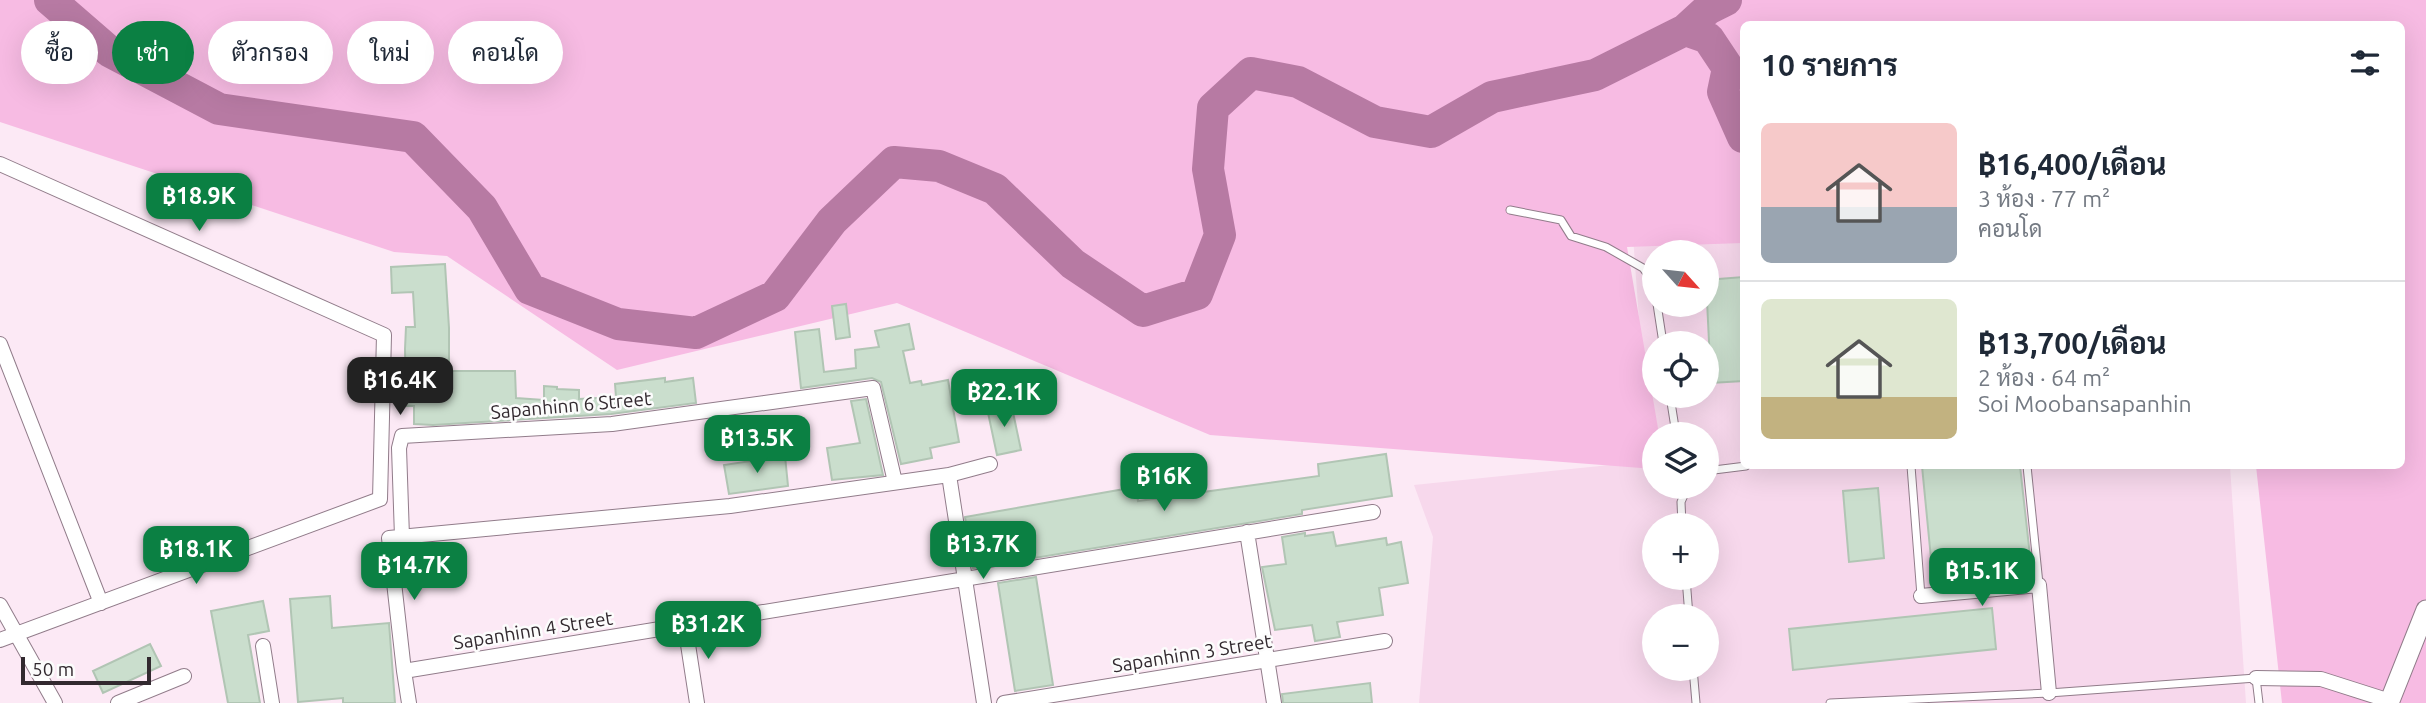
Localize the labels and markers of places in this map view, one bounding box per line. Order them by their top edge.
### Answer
pin: ฿18.9K [142,174,256,233]
pin: ฿16.4K [343,358,457,417]
pin: ฿22.1K [947,370,1061,429]
pin: ฿13.5K [700,416,814,475]
pin: ฿16K [1123,454,1205,513]
pin: ฿13.7K [926,522,1040,581]
pin: ฿18.1K [139,526,253,586]
pin: ฿14.7K [357,542,471,602]
pin: ฿15.1K [1925,548,2039,608]
pin: ฿31.2K [651,602,765,661]

